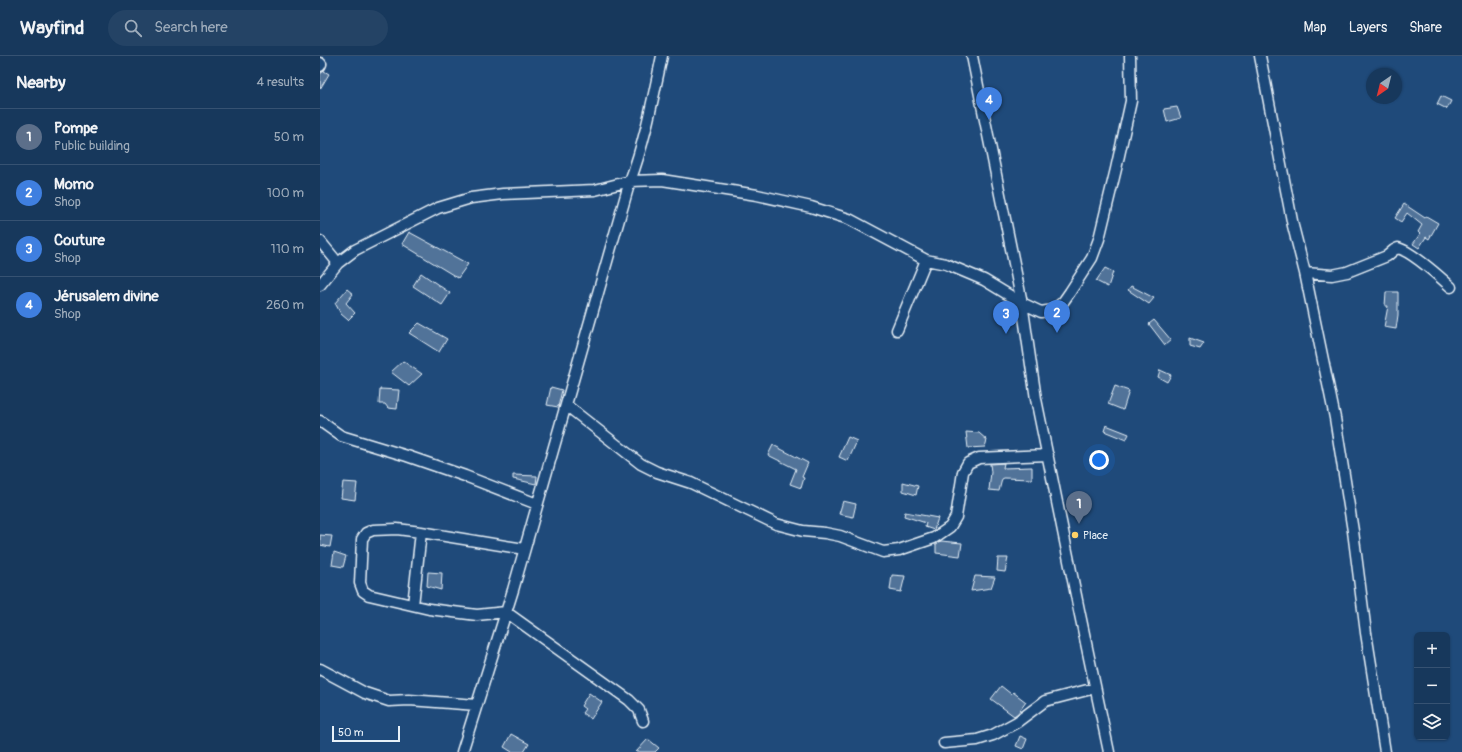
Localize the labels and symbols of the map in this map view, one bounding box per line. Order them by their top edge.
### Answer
north arrow [1366,68,1402,104]
pin: 4 [976,87,1002,120]
pin: 2 [1044,300,1070,333]
pin: 3 [993,301,1019,334]
your location [1089,450,1109,470]
pin: 1 [1066,491,1092,524]
place label: Place [1083,529,1108,542]
marker: Place [1070,530,1080,540]
scale bar [332,724,400,743]

